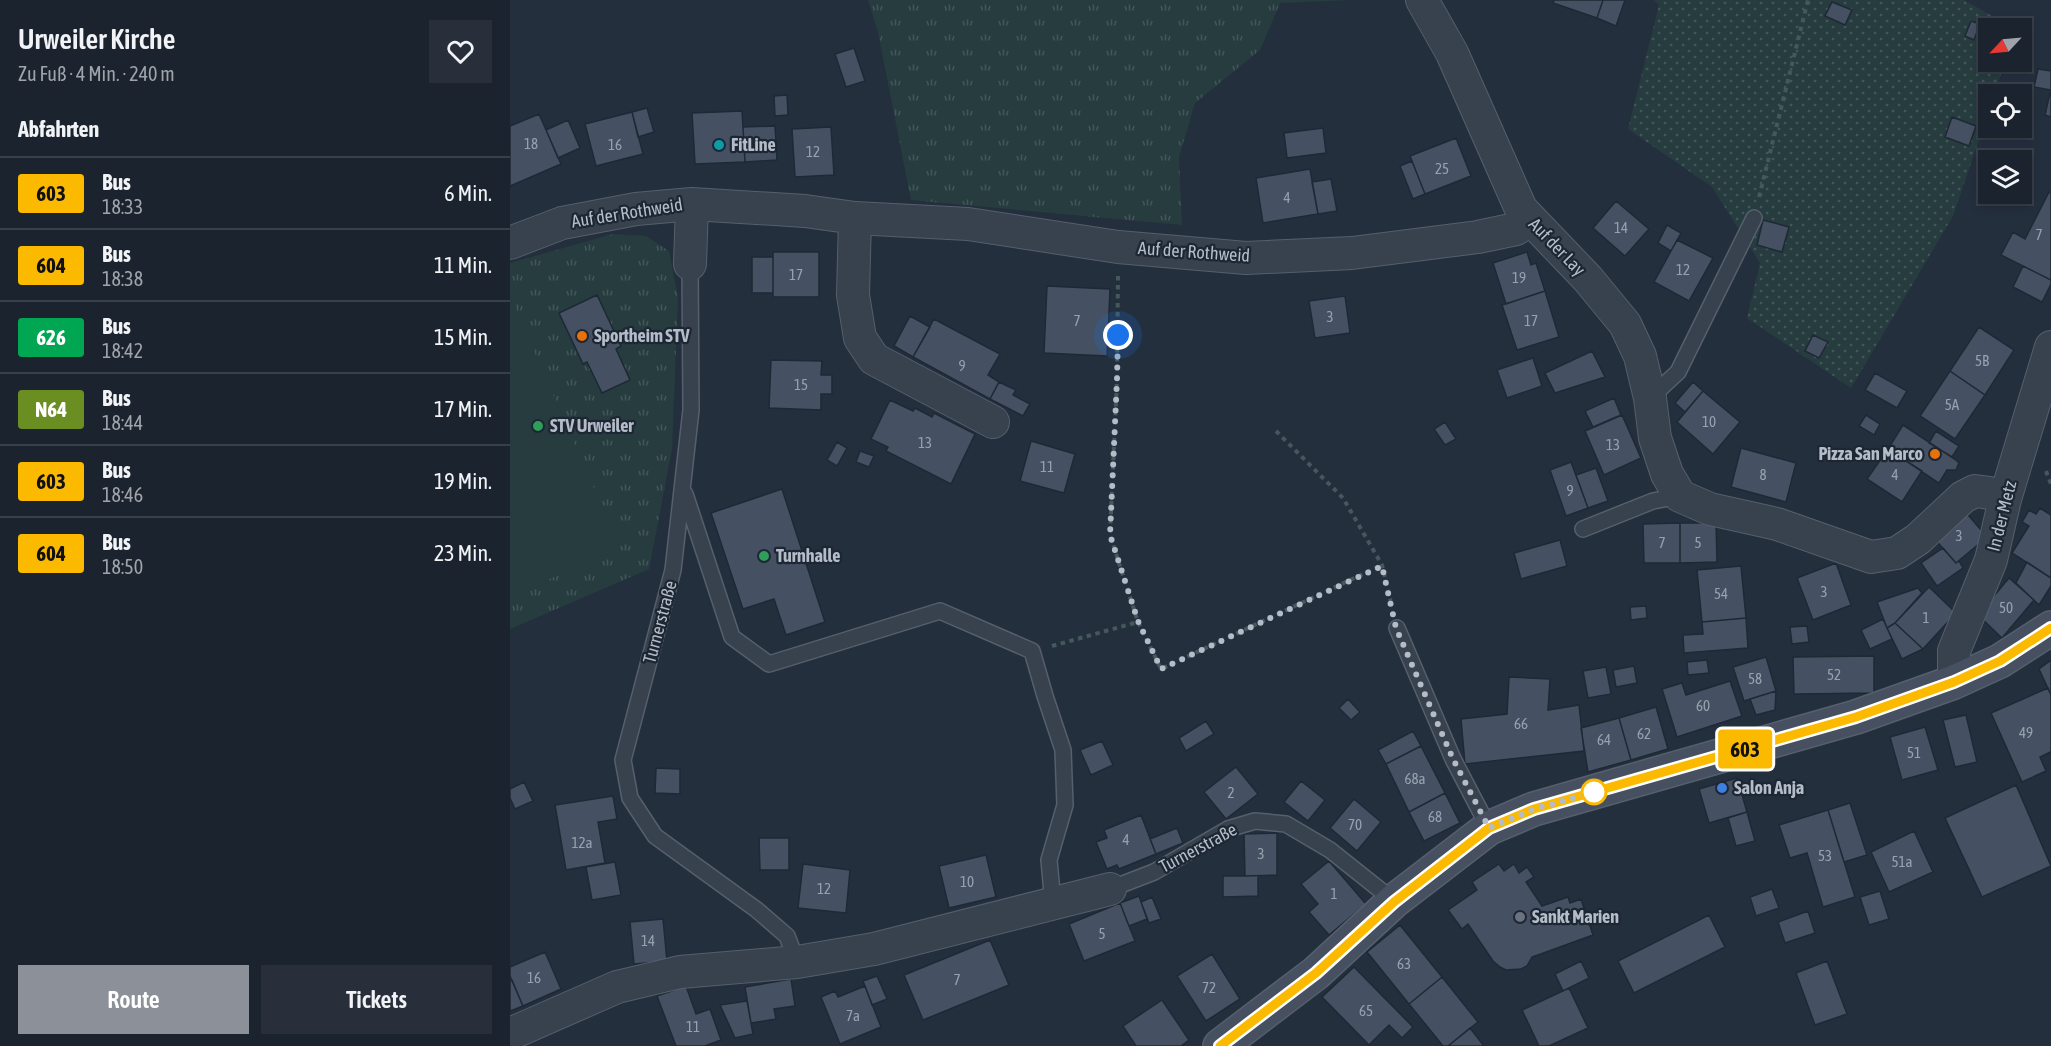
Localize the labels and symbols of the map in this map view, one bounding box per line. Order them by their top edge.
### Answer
north arrow [1978,18,2032,72]
place label: FitLine [731,134,776,155]
house number: 18 [524,135,538,152]
house number: 16 [608,136,622,153]
marker: FitLine [712,138,726,152]
house number: 12 [806,143,820,160]
house number: 25 [1435,160,1449,177]
house number: 4 [1283,189,1291,206]
street label: Auf der Rothweid [570,193,684,232]
street label: Auf der Lay [1525,213,1590,280]
house number: 14 [1614,219,1628,236]
house number: 7 [2035,226,2043,243]
street label: Auf der Rothweid [1137,237,1251,266]
house number: 12 [1676,261,1690,278]
house number: 17 [789,266,803,283]
house number: 19 [1512,269,1526,286]
house number: 3 [1326,308,1334,325]
house number: 7 [1073,312,1081,329]
house number: 17 [1524,312,1538,329]
your location [1103,320,1133,350]
place label: Sportheim STV [594,325,690,346]
marker: Sportheim STV [575,329,589,343]
house number: 5B [1975,352,1989,369]
house number: 9 [958,357,966,374]
house number: 15 [794,376,808,393]
house number: 5A [1945,396,1960,413]
house number: 10 [1702,413,1716,430]
place label: STV Urweiler [550,415,634,436]
marker: STV Urweiler [531,419,545,433]
house number: 13 [918,434,932,451]
house number: 13 [1606,436,1620,453]
place label: Pizza San Marco [1818,443,1923,464]
marker: Pizza San Marco [1928,447,1942,461]
house number: 11 [1040,458,1054,475]
house number: 8 [1759,466,1767,483]
house number: 4 [1891,466,1899,483]
street label: In der Metz [1983,478,2021,553]
house number: 9 [1566,482,1574,499]
house number: 3 [1955,527,1963,544]
house number: 7 [1658,534,1666,551]
house number: 5 [1694,534,1702,551]
place label: Turnhalle [776,545,840,566]
marker: Turnhalle [757,549,771,563]
street label: Turnerstraße [638,578,681,666]
house number: 3 [1820,583,1828,600]
house number: 54 [1714,585,1728,602]
house number: 50 [1999,599,2013,616]
house number: 1 [1922,609,1930,626]
house number: 52 [1827,666,1841,683]
house number: 58 [1748,670,1762,687]
house number: 60 [1696,697,1710,714]
house number: 66 [1514,715,1528,732]
house number: 49 [2019,724,2033,741]
house number: 62 [1637,725,1651,742]
line badge: 603 [1710,730,1780,768]
house number: 64 [1597,731,1611,748]
house number: 51 [1907,744,1921,761]
house number: 68a [1404,770,1426,787]
place label: Salon Anja [1734,777,1804,798]
unlabelled marker [1581,779,1607,805]
marker: Salon Anja [1715,781,1729,795]
house number: 2 [1227,784,1235,801]
house number: 68 [1428,808,1442,825]
house number: 70 [1348,816,1362,833]
street label: Turnerstraße [1155,818,1240,877]
house number: 4 [1122,831,1130,848]
house number: 12a [571,834,593,851]
house number: 3 [1257,845,1265,862]
house number: 53 [1818,847,1832,864]
house number: 51a [1891,853,1913,870]
house number: 10 [960,873,974,890]
house number: 12 [817,880,831,897]
house number: 1 [1330,885,1338,902]
place label: Sankt Marien [1532,906,1619,927]
marker: Sankt Marien [1513,910,1527,924]
house number: 5 [1098,925,1106,942]
house number: 14 [641,932,655,949]
house number: 63 [1397,955,1411,972]
house number: 16 [527,969,541,986]
house number: 7 [953,971,961,988]
house number: 72 [1202,979,1216,996]
house number: 65 [1359,1002,1373,1019]
house number: 7a [846,1007,860,1024]
house number: 11 [686,1018,700,1035]

